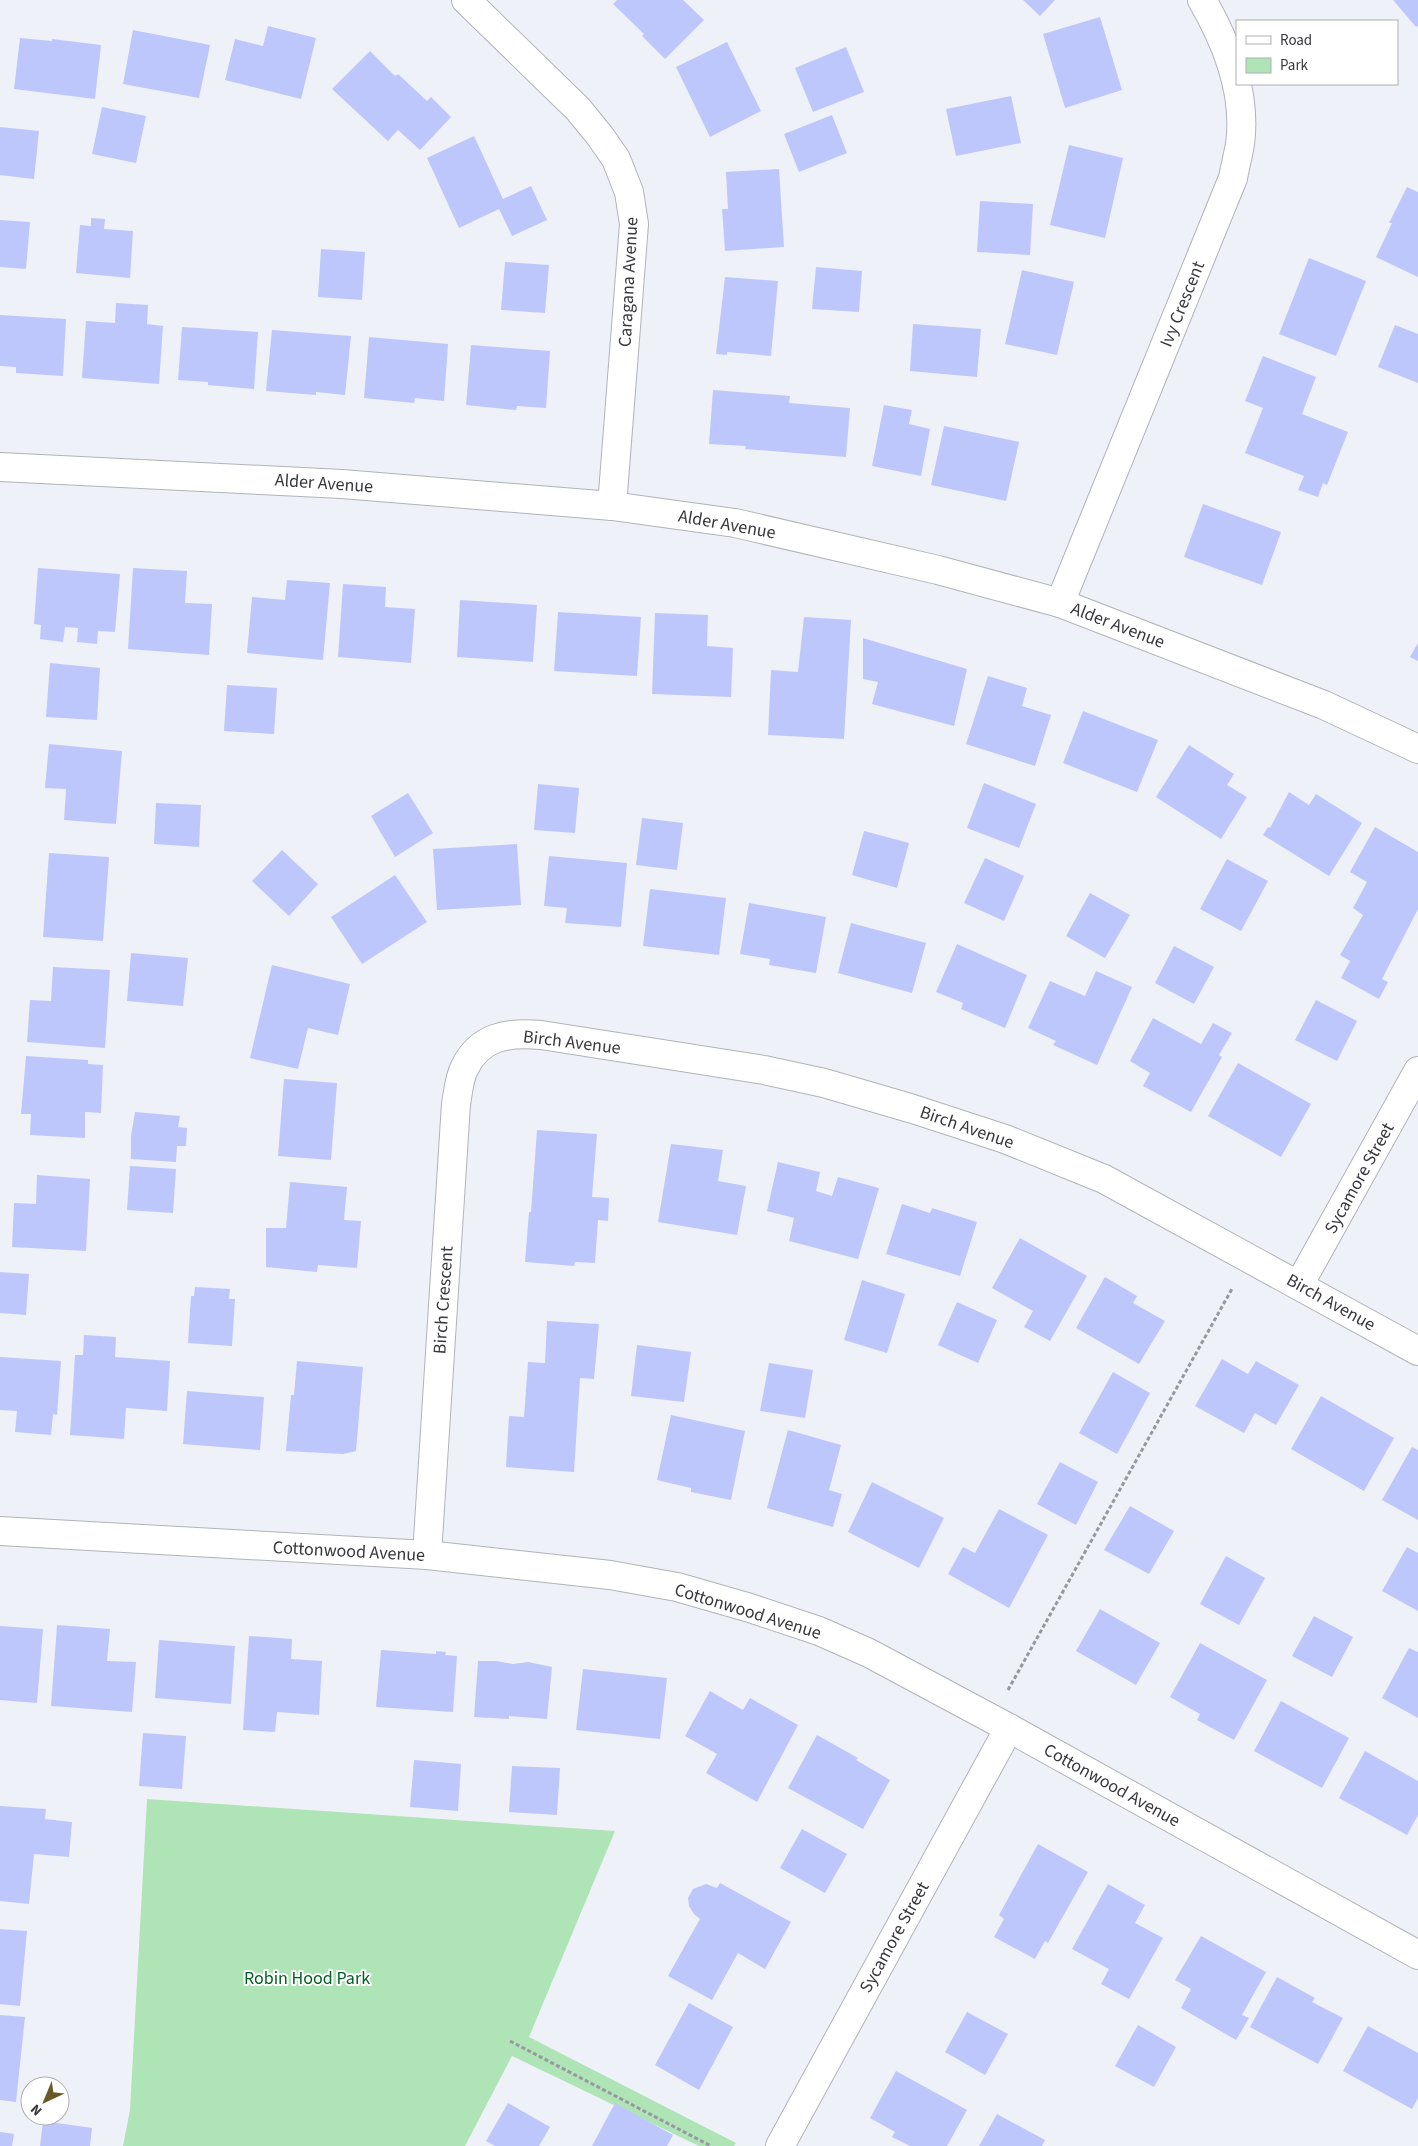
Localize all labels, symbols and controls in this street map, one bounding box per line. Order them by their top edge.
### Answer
legend [1236,20,1398,85]
text: Road [1280,30,1312,51]
text: Park [1280,55,1309,76]
street label: Caragana Avenue [613,216,644,348]
street label: Ivy Crescent [1154,257,1211,351]
street label: Alder Avenue [274,468,374,499]
street label: Alder Avenue [676,504,778,545]
street label: Alder Avenue [1067,596,1168,655]
street label: Birch Avenue [522,1024,622,1061]
street label: Birch Avenue [916,1100,1017,1155]
street label: Sycamore Street [1319,1118,1400,1238]
street label: Birch Crescent [427,1245,460,1355]
street label: Birch Avenue [1282,1268,1380,1337]
street label: Cottonwood Avenue [272,1535,426,1568]
street label: Cottonwood Avenue [671,1577,824,1646]
street label: Cottonwood Avenue [1039,1738,1184,1833]
street label: Sycamore Street [854,1877,935,1997]
park label: Robin Hood Park [244,1966,370,1991]
north arrow [20,2076,70,2126]
text: N [26,2099,47,2120]

